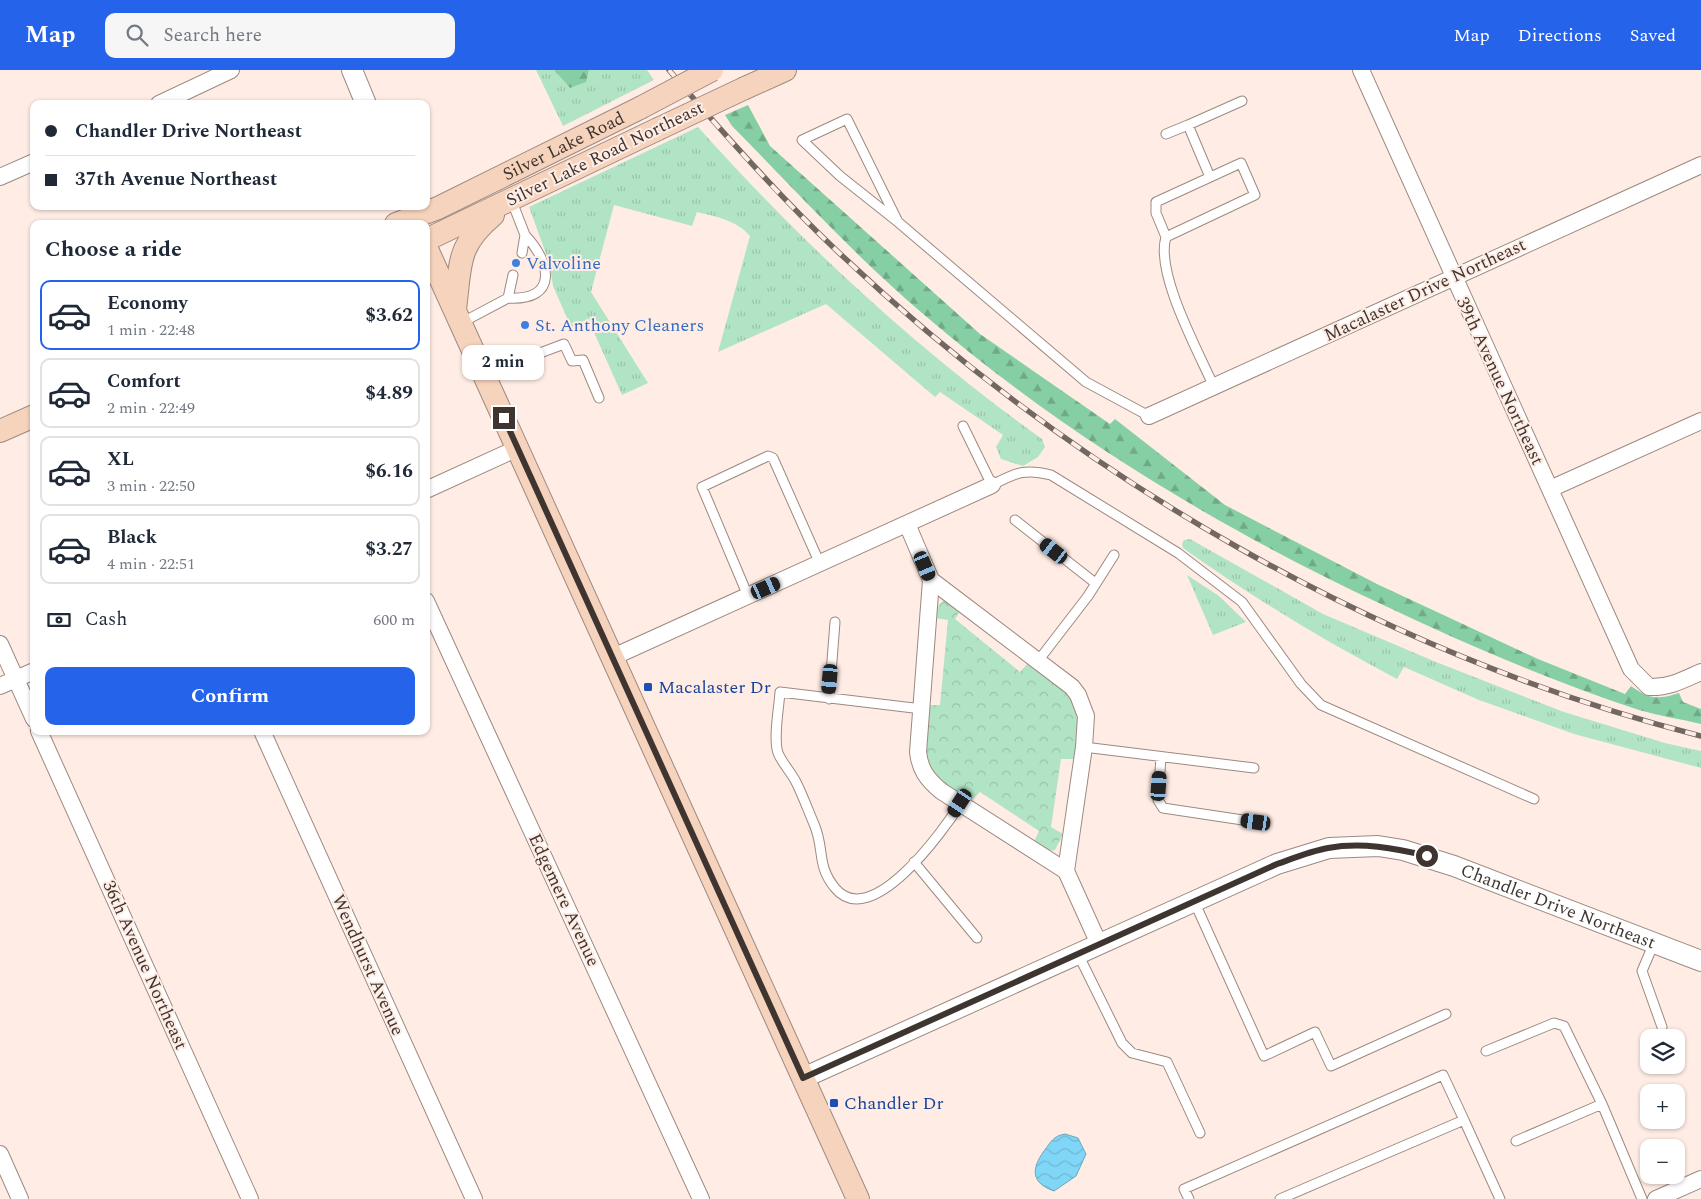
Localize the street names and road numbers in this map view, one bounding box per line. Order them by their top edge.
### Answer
street label: Silver Lake Road Northeast [501,94,709,214]
street label: Silver Lake Road [498,104,629,187]
street label: Macalaster Drive Northeast [1320,231,1530,349]
street label: 39th Avenue Northeast [1449,292,1551,470]
street label: Edgemere Avenue [521,829,607,971]
street label: Chandler Drive Northeast [1457,856,1660,956]
street label: 36th Avenue Northeast [95,876,195,1054]
street label: Wendhurst Avenue [325,890,411,1040]

